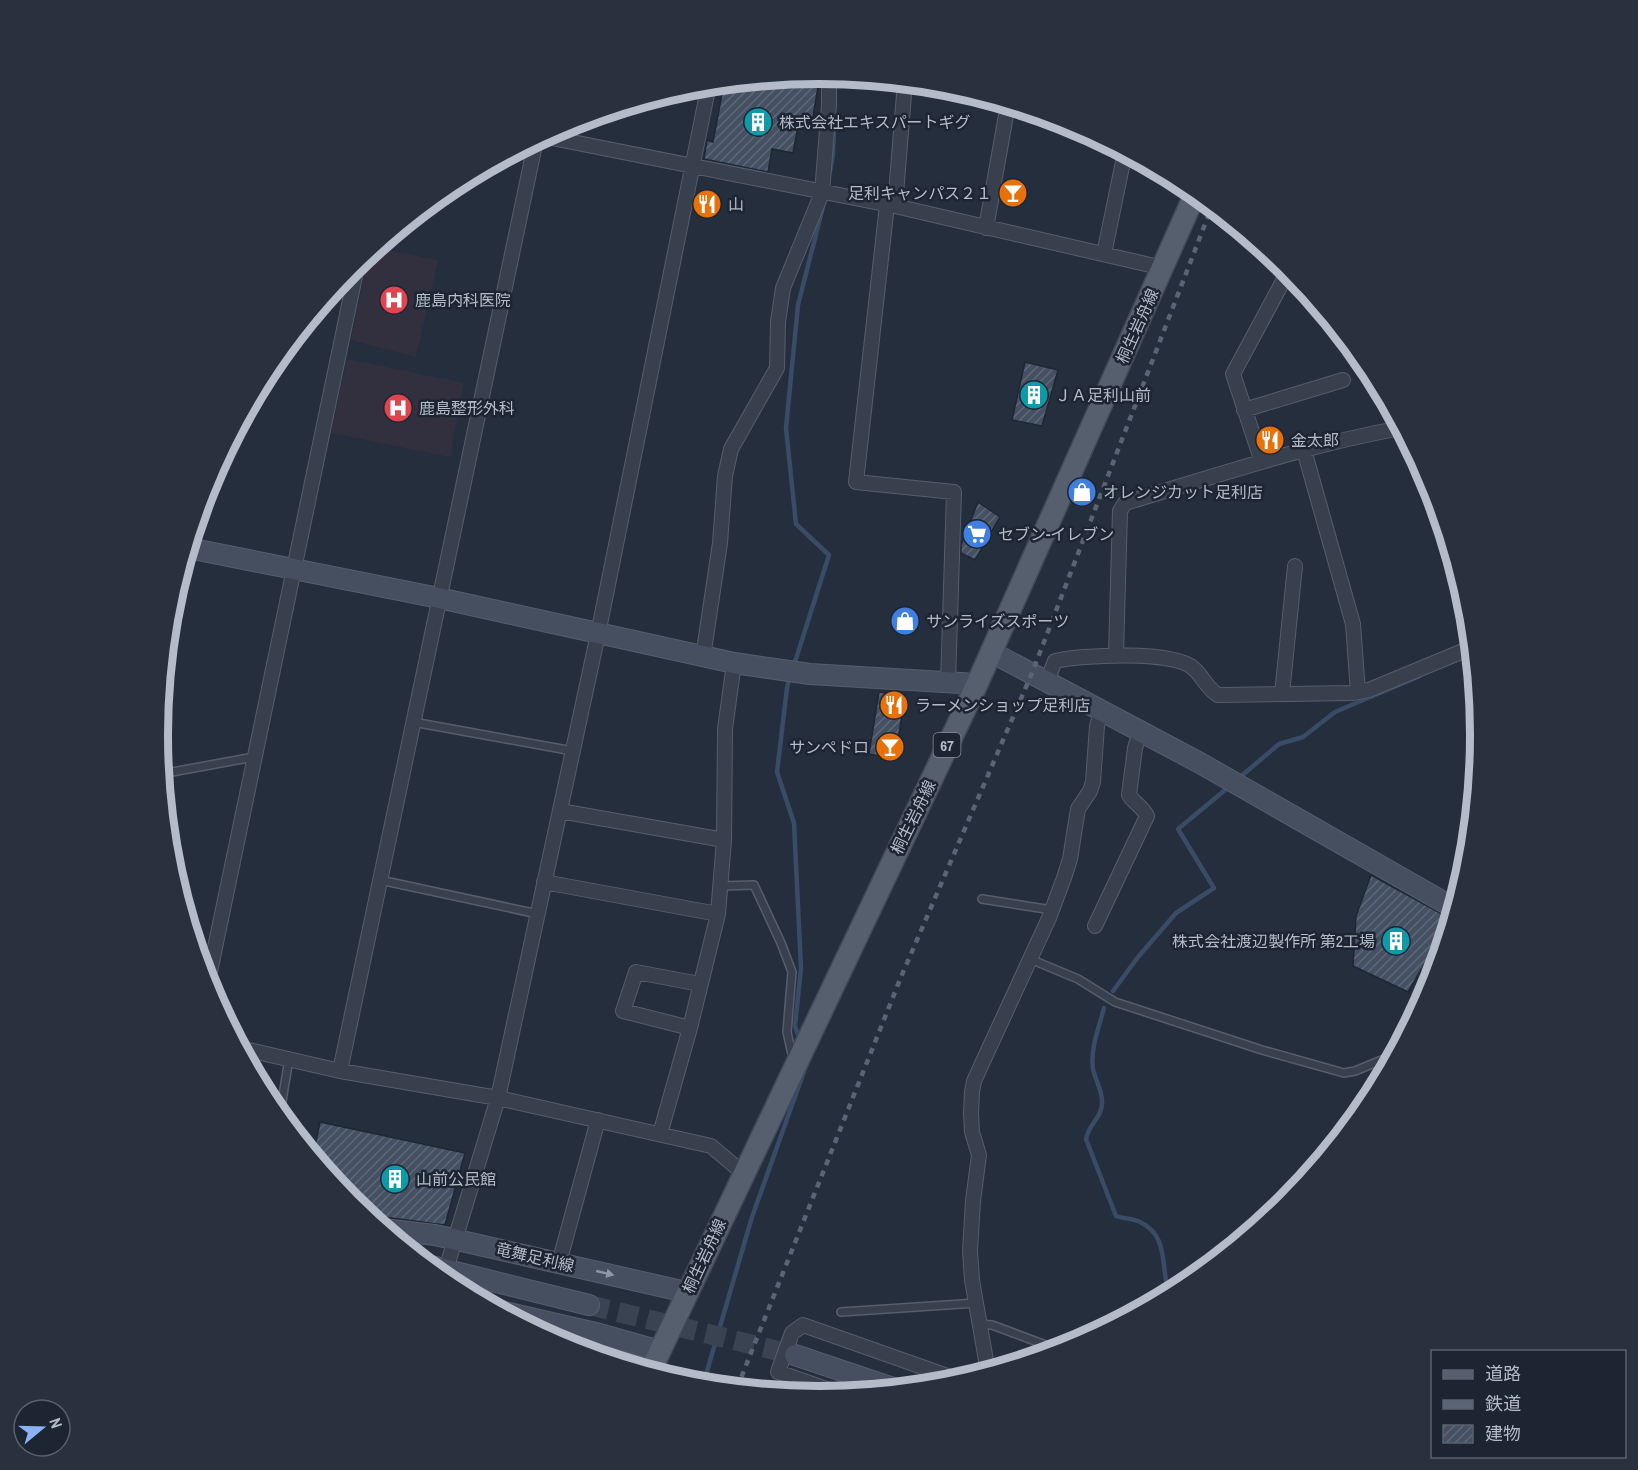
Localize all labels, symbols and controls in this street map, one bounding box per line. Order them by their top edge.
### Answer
building icon: 株式会社エキスパートギグ [742,106,774,138]
place label: 株式会社エキスパートギグ [779,111,971,133]
bar icon: 足利キャンパス２１ [997,177,1029,209]
place label: 足利キャンパス２１ [848,182,992,204]
restaurant icon: 山 [691,188,723,220]
place label: 山 [728,193,744,215]
hospital icon: 鹿島内科医院 [378,284,410,316]
street label: 桐生岩舟線 [1111,285,1163,367]
place label: 鹿島内科医院 [415,289,511,311]
building icon: ＪＡ足利山前 [1018,379,1050,411]
place label: ＪＡ足利山前 [1055,384,1151,406]
hospital icon: 鹿島整形外科 [382,392,414,424]
place label: 鹿島整形外科 [419,397,515,419]
restaurant icon: 金太郎 [1254,424,1286,456]
place label: 金太郎 [1291,429,1339,451]
shop icon: オレンジカット足利店 [1066,476,1098,508]
place label: オレンジカット足利店 [1103,481,1263,503]
supermarket icon: セブン-イレブン [961,518,993,550]
place label: セブン-イレブン [998,523,1114,545]
shop icon: サンライズスポーツ [889,605,921,637]
place label: サンライズスポーツ [926,610,1069,632]
restaurant icon: ラーメンショップ足利店 [878,689,910,721]
place label: ラーメンショップ足利店 [915,694,1090,716]
bar icon: サンペドロ [874,731,906,763]
road number: 67 [934,733,960,757]
place label: サンペドロ [789,736,869,758]
street label: 桐生岩舟線 [886,776,940,858]
building icon: 株式会社渡辺製作所 第2工場 [1380,925,1412,957]
place label: 株式会社渡辺製作所 第2工場 [1172,930,1375,952]
building icon: 山前公民館 [379,1163,411,1195]
place label: 山前公民館 [416,1168,496,1190]
street label: 桐生岩舟線 [677,1215,731,1297]
street label: 竜舞足利線 [494,1237,576,1277]
one-way arrow [596,1269,614,1279]
legend [1431,1350,1626,1458]
text: 道路 [1485,1361,1521,1386]
text: 鉄道 [1485,1391,1521,1416]
north arrow [12,1398,72,1458]
text: N [44,1415,68,1431]
text: 建物 [1485,1421,1521,1446]

